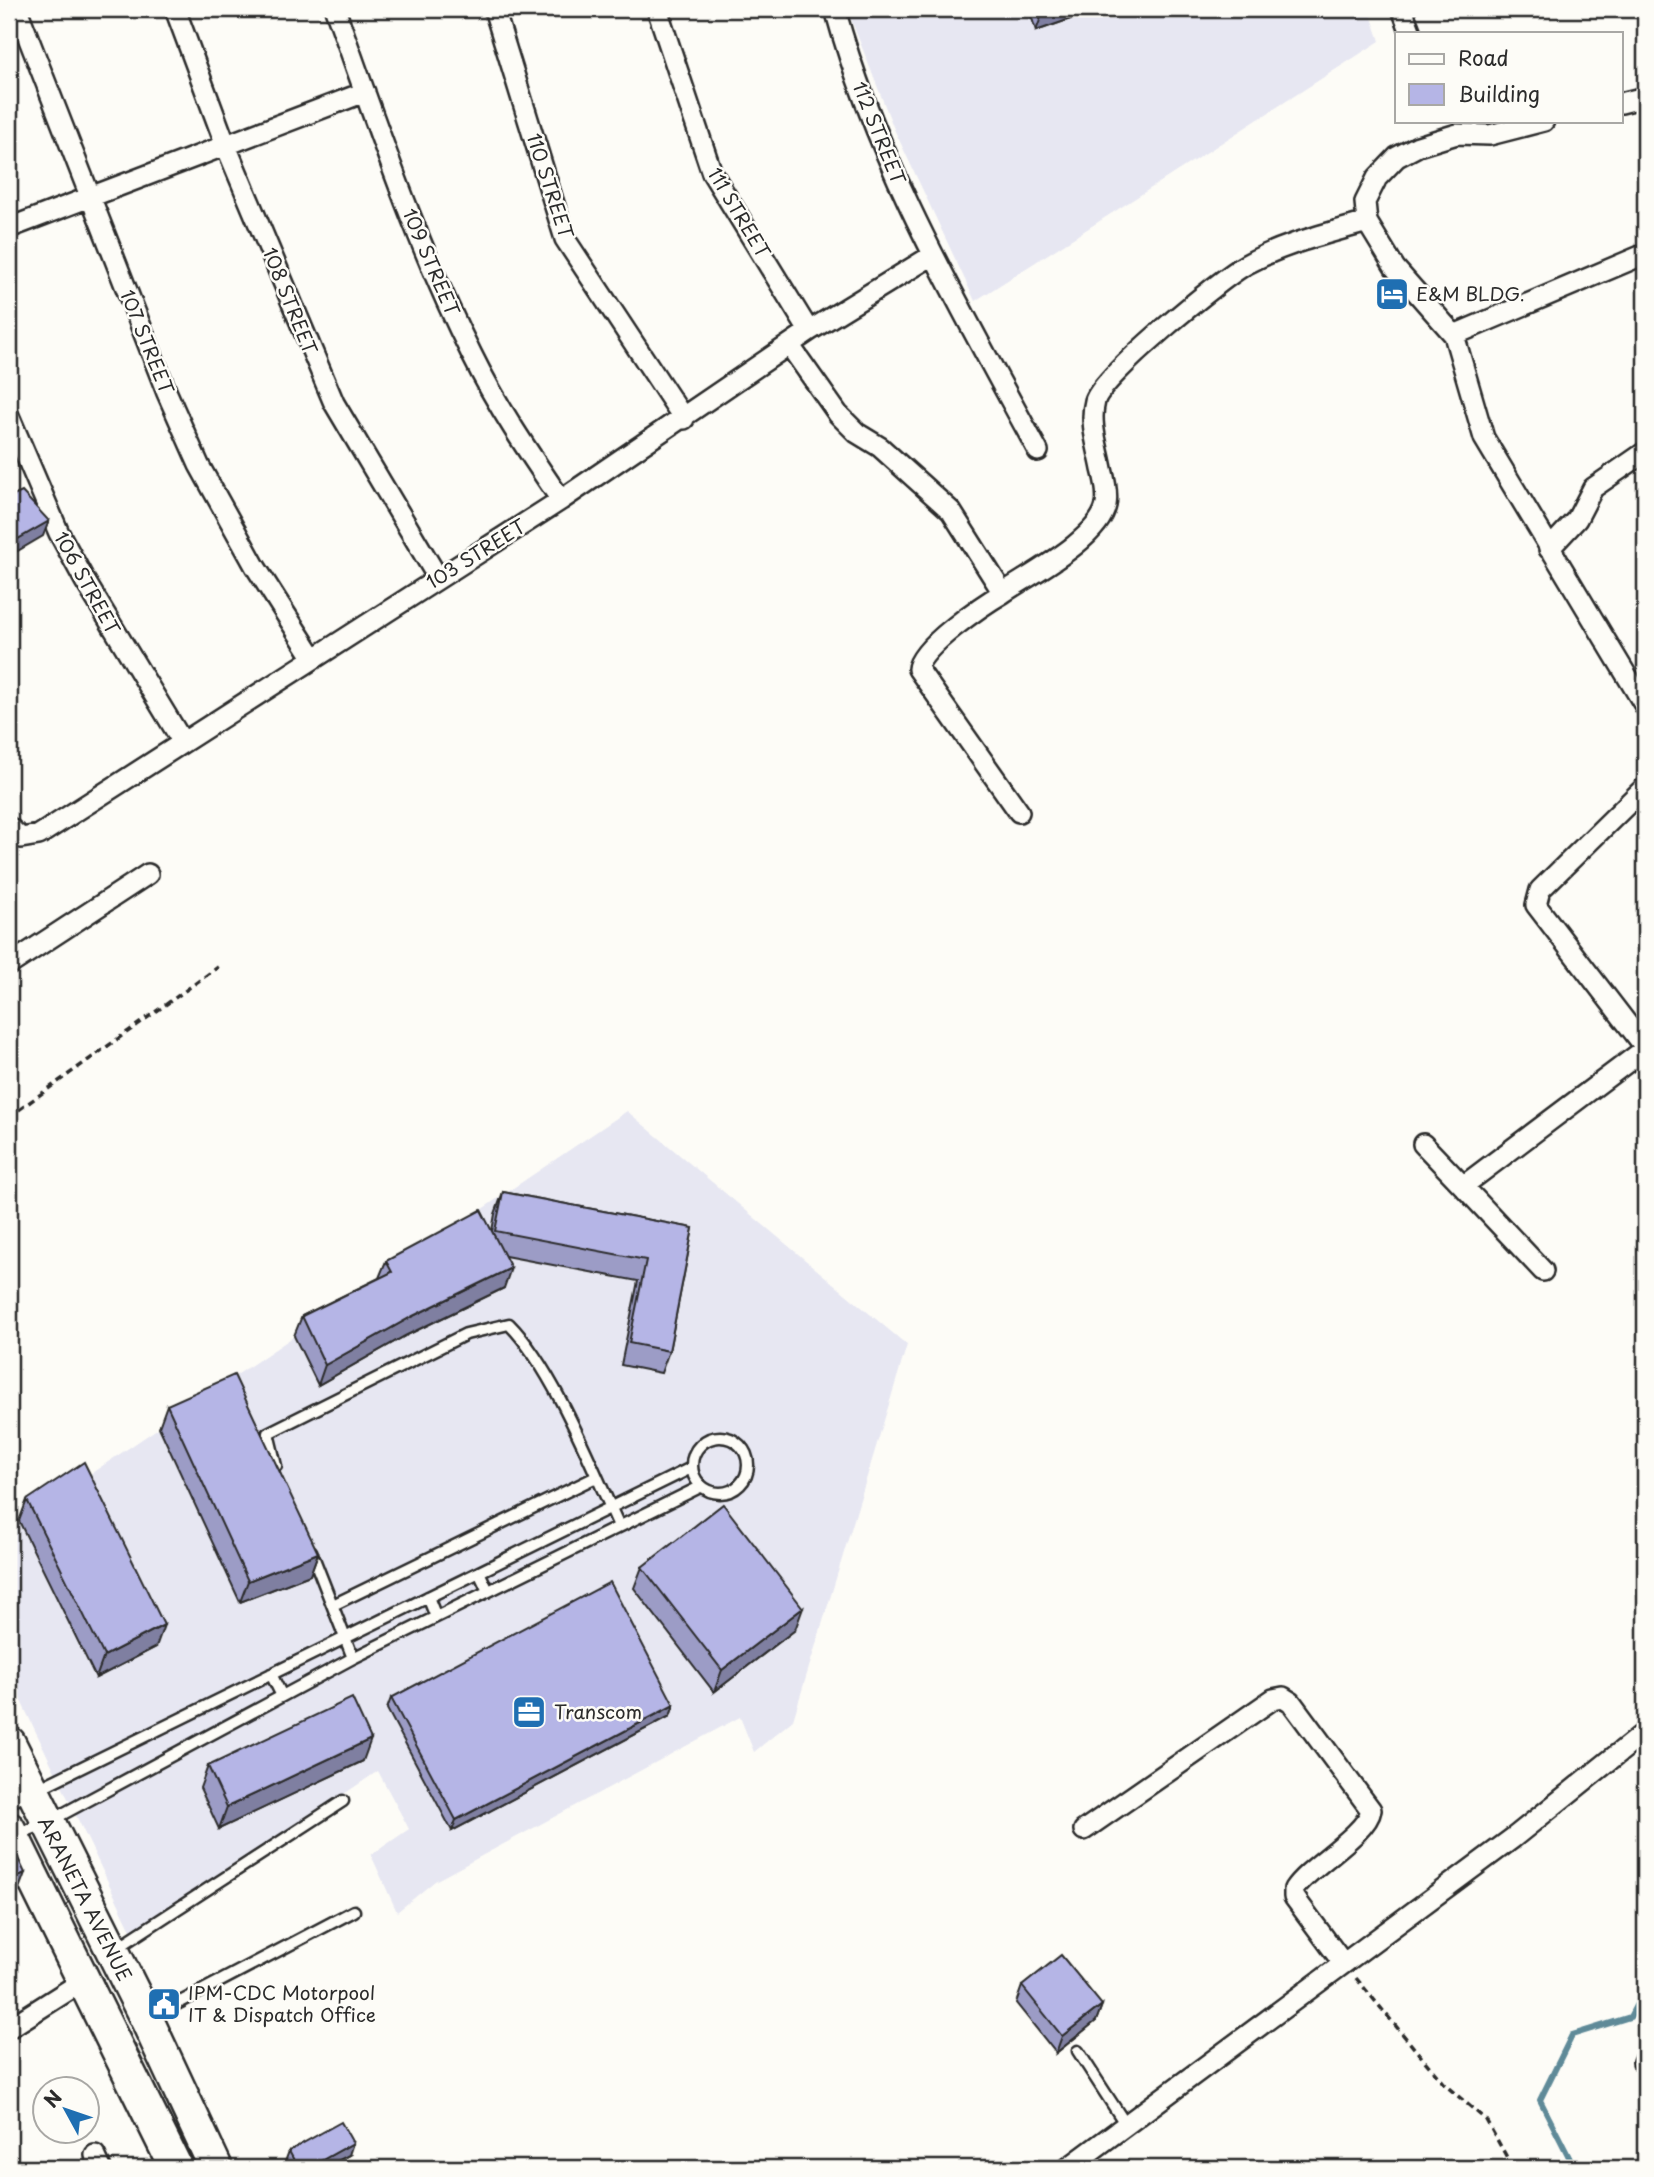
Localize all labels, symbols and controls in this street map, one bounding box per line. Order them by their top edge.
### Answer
legend [1395,32,1622,122]
text: Road [1458,41,1509,73]
street label: 112 STREET [847,77,913,188]
text: Building [1458,77,1540,109]
street label: 110 STREET [521,130,581,242]
street label: 111 STREET [702,162,778,263]
street label: 109 STREET [397,203,467,320]
street label: 108 STREET [257,243,325,359]
hotel icon: E&M BLDG. [1373,275,1411,313]
place label: E&M BLDG. [1416,279,1525,307]
street label: 107 STREET [114,285,182,398]
street label: 103 STREET [420,511,531,595]
street label: 106 STREET [48,526,128,639]
office icon: Transcom [510,1693,548,1731]
place label: Transcom [554,1697,642,1725]
street label: ARANETA AVENUE [32,1811,140,1986]
place label: IPM-CDC Motorpool IT & Dispatch Office [188,1978,376,2028]
public building icon: IPM-CDC Motorpool IT & Dispatch Office [145,1985,183,2023]
north arrow [32,2076,102,2146]
text: N [37,2084,68,2113]

